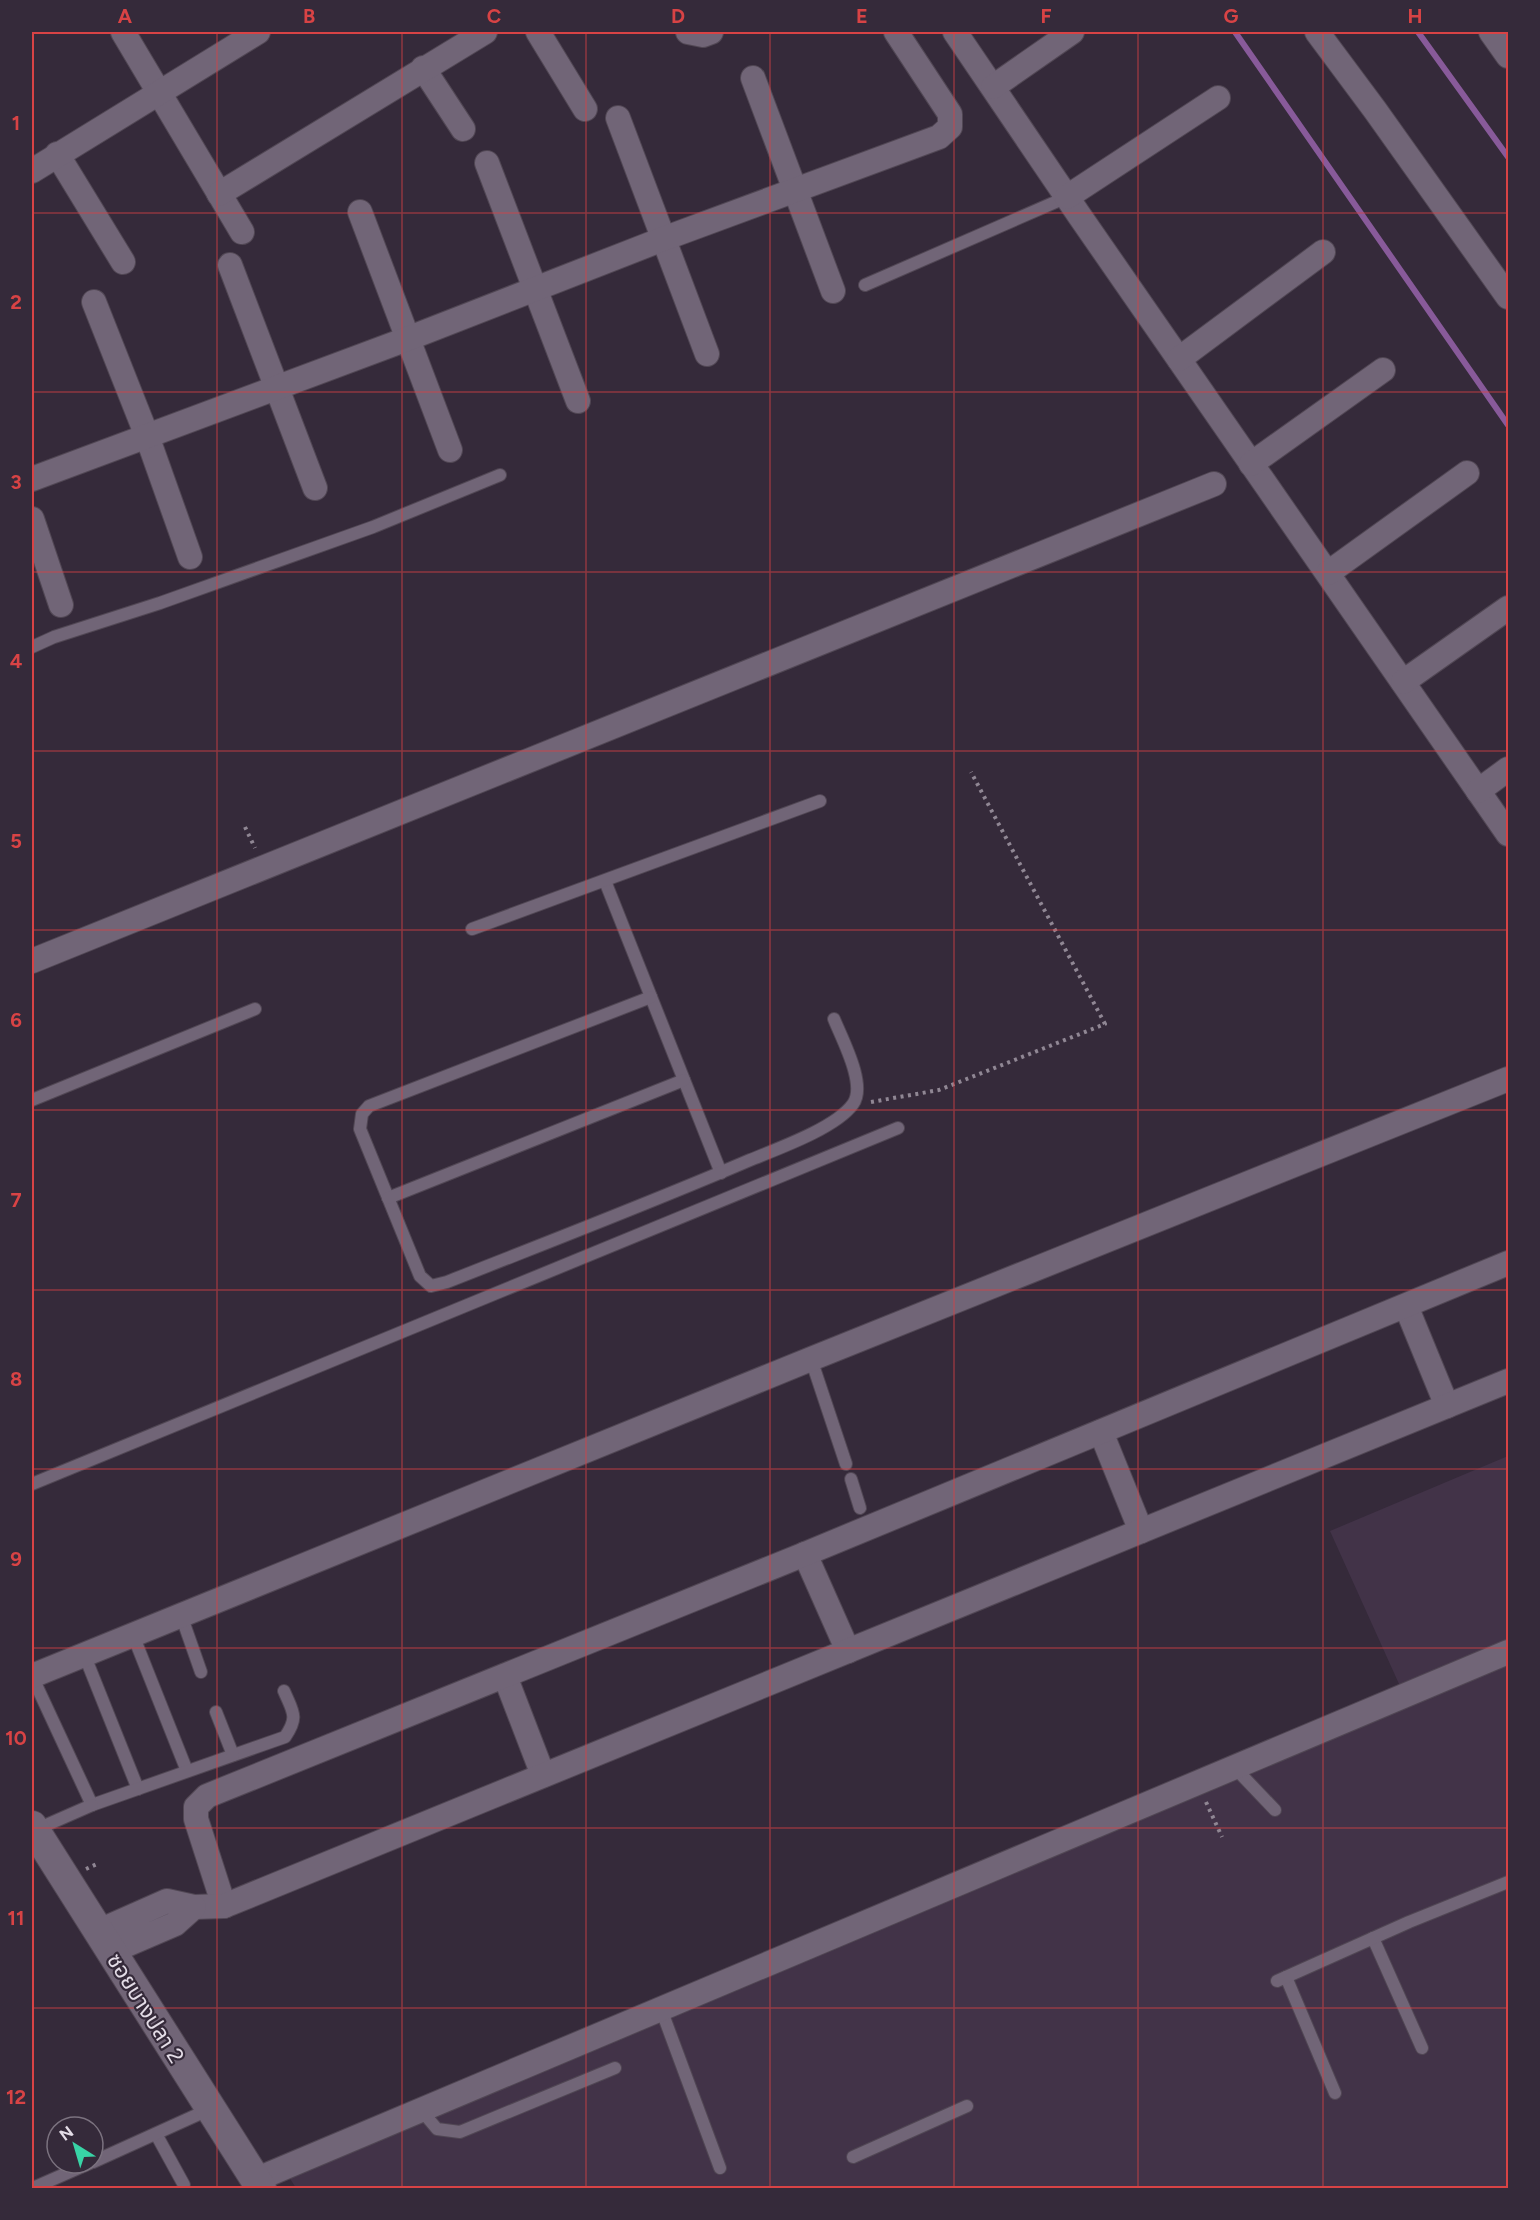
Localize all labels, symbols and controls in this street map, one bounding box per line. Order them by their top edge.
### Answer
text: A [118,4,133,28]
text: B [303,4,315,28]
text: C [487,4,501,28]
text: D [671,4,685,28]
text: E [856,4,868,28]
text: F [1040,4,1052,28]
text: G [1224,4,1239,28]
text: H [1408,4,1423,28]
text: 1 [12,111,20,135]
text: 2 [10,290,22,314]
text: 3 [10,470,22,494]
text: 4 [10,649,23,673]
text: 5 [10,829,22,853]
text: 6 [10,1008,22,1032]
text: 7 [10,1188,22,1212]
text: 8 [10,1367,22,1391]
text: 9 [10,1547,22,1571]
text: 10 [5,1726,27,1750]
text: 11 [8,1906,24,1930]
street label: ซอยบางปลา 2 [101,1948,190,2068]
text: 12 [6,2085,26,2109]
north arrow [45,2115,105,2175]
text: N [56,2122,77,2145]

